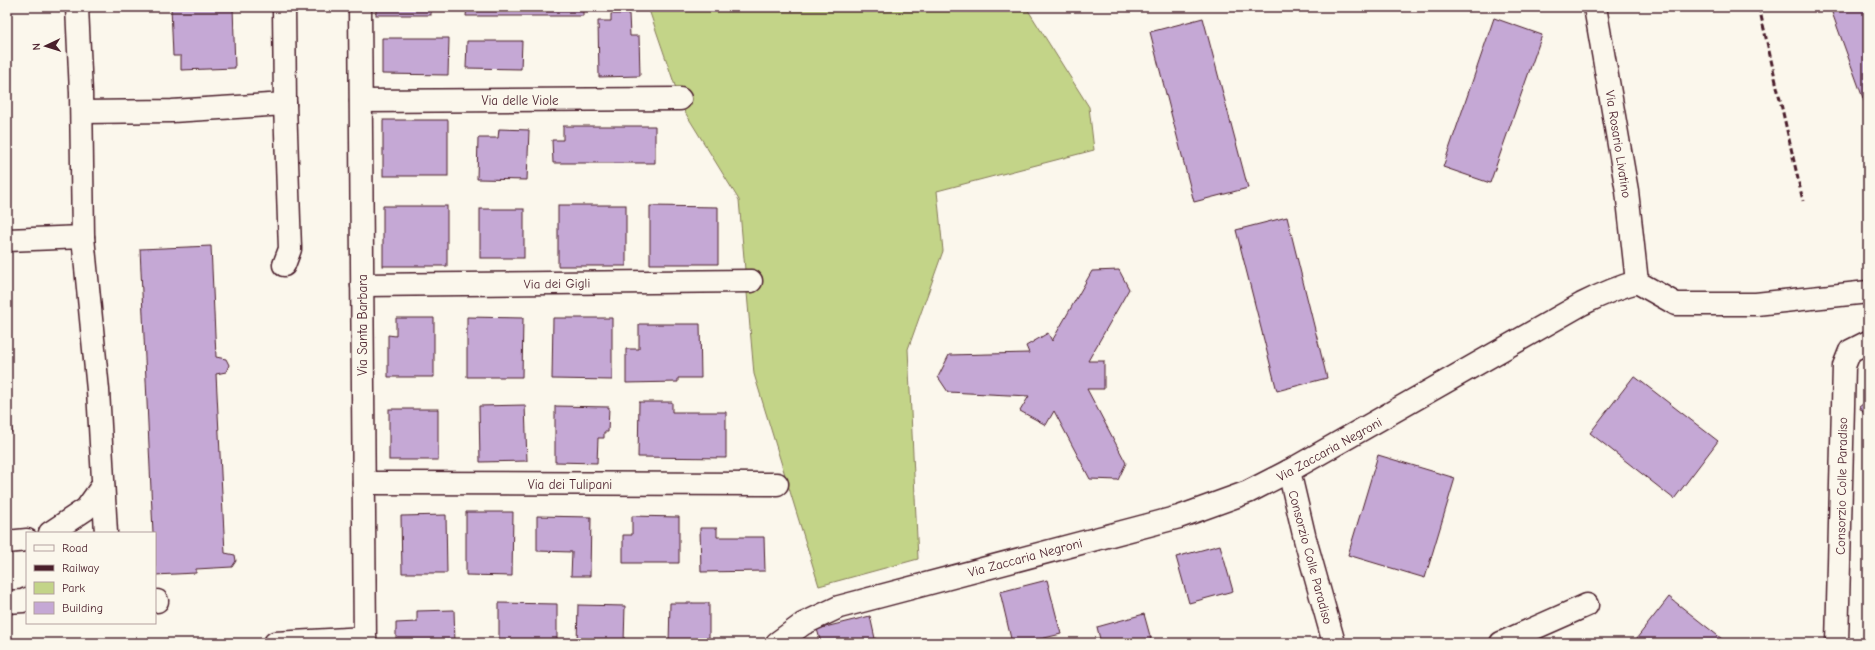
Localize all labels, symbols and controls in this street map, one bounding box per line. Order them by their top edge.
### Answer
north arrow [26,26,66,66]
text: N [30,43,43,51]
street label: Via Rosario Livatino [1603,89,1634,199]
street label: Via delle Viole [481,93,559,108]
street label: Via Santa Barbara [355,274,370,376]
street label: Via dei Gigli [524,275,590,292]
street label: Via Zaccaria Negroni [1274,414,1384,484]
street label: Consorzio Colle Paradiso [1833,417,1850,555]
street label: Via dei Tulipani [528,477,612,492]
street label: Consorzio Colle Paradiso [1285,489,1336,626]
legend [26,532,156,624]
street label: Via Zaccaria Negroni [966,535,1084,580]
text: Road [62,541,88,555]
text: Railway [62,561,100,575]
text: Park [62,581,85,595]
text: Building [62,601,103,615]

